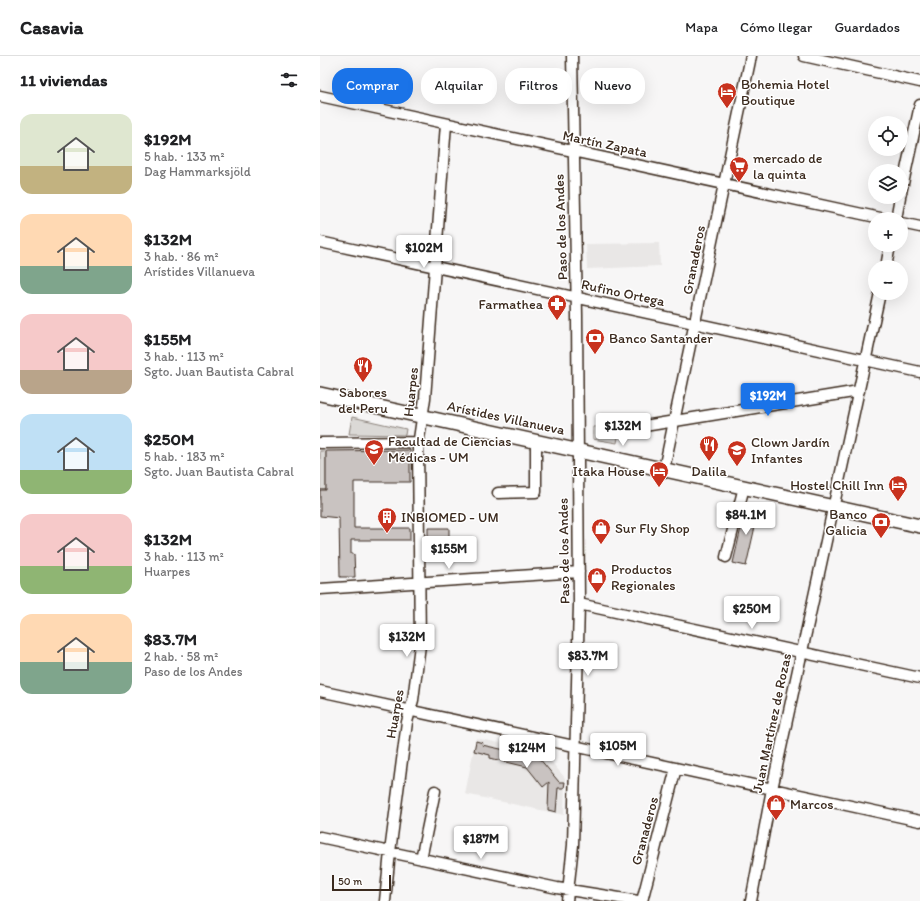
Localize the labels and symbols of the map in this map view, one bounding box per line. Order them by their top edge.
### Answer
place label: Bohemia Hotel Boutique [741,76,829,109]
hotel icon: Bohemia Hotel Boutique [716,81,738,109]
street label: Martín Zapata [561,127,649,161]
place label: mercado de la quinta [753,150,823,183]
supermarket icon: mercado de la quinta [728,155,750,183]
street label: Paso de los Andes [551,174,571,280]
street label: Granaderos [679,224,709,296]
pin: $102M [396,235,452,269]
street label: Rufino Ortega [580,276,667,310]
pharmacy icon: Farmathea [546,293,568,321]
place label: Farmathea [478,296,544,313]
bank icon: Banco Santander [584,327,606,355]
place label: Banco Santander [609,330,713,347]
restaurant icon: Sabores del Peru [352,355,374,383]
street label: Huarpes [400,366,422,418]
pin: $192M [740,383,796,417]
place label: Sabores del Peru [338,384,388,417]
street label: Arístides Villanueva [446,397,567,439]
pin: $132M [595,413,651,447]
place label: Facultad de Ciencias Médicas - UM [388,433,511,466]
restaurant icon: Dalila [698,434,720,462]
place label: Clown Jardín Infantes [751,434,830,467]
school or university icon: Facultad de Ciencias Médicas - UM [363,438,385,466]
school or university icon: Clown Jardín Infantes [726,439,748,467]
hotel icon: Itaka House [648,460,670,488]
place label: Itaka House [573,463,645,480]
place label: Dalila [691,463,727,480]
hotel icon: Hostel Chill Inn [887,474,909,502]
place label: Hostel Chill Inn [790,477,885,494]
street label: Paso de los Andes [555,498,573,604]
pin: $84.1M [713,502,779,536]
building icon: INBIOMED - UM [376,506,398,534]
place label: Banco Galicia [825,506,868,539]
place label: INBIOMED - UM [401,509,499,526]
bank icon: Banco Galicia [870,511,892,539]
shop icon: Sur Fly Shop [590,517,612,545]
place label: Sur Fly Shop [615,520,690,537]
pin: $155M [421,536,477,570]
place label: Productos Regionales [611,561,676,594]
shop icon: Productos Regionales [586,566,608,594]
pin: $250M [724,596,780,630]
pin: $132M [379,624,435,658]
pin: $83.7M [555,643,621,677]
street label: Juan Martínez de Rozas [749,652,795,794]
street label: Huarpes [382,688,408,740]
pin: $105M [590,733,646,767]
pin: $124M [499,735,555,769]
shop icon: Marcos [765,793,787,821]
street label: Granaderos [628,795,662,867]
place label: Marcos [790,796,834,813]
pin: $187M [453,826,509,860]
scale bar [332,873,391,892]

